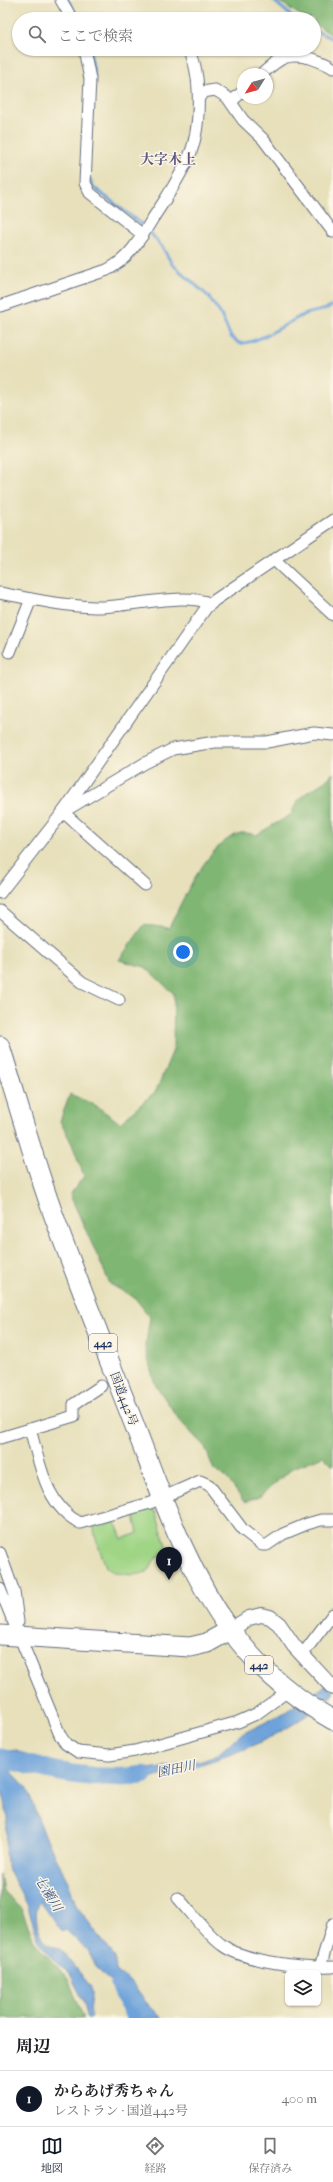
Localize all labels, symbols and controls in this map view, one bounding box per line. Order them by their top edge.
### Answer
search box [12,12,321,56]
icon: search [26,23,48,45]
text: ここで検索 [58,27,133,45]
north arrow [237,68,273,104]
district label: 大字木上 [140,151,196,168]
your location [173,942,193,962]
road number: 442 [89,1334,117,1352]
street label: 国道442号 [107,1370,141,1428]
pin: 1 [156,1547,182,1580]
road number: 442 [245,1656,273,1674]
water label: 園田川 [156,1757,199,1780]
water label: 七瀬川 [32,1873,66,1915]
map controls [285,1970,321,2006]
button: layers [285,1970,321,2006]
text: 周辺 [16,2036,50,2056]
text: からあげ秀ちゃん [54,2082,174,2100]
text: 1 [27,2091,31,2106]
text: 400 m [281,2091,317,2106]
text: レストラン · 国道442号 [54,2103,188,2118]
tab: 地図 [41,2135,63,2175]
tab: 経路 [144,2135,166,2175]
tab: 保存済み [248,2135,292,2175]

